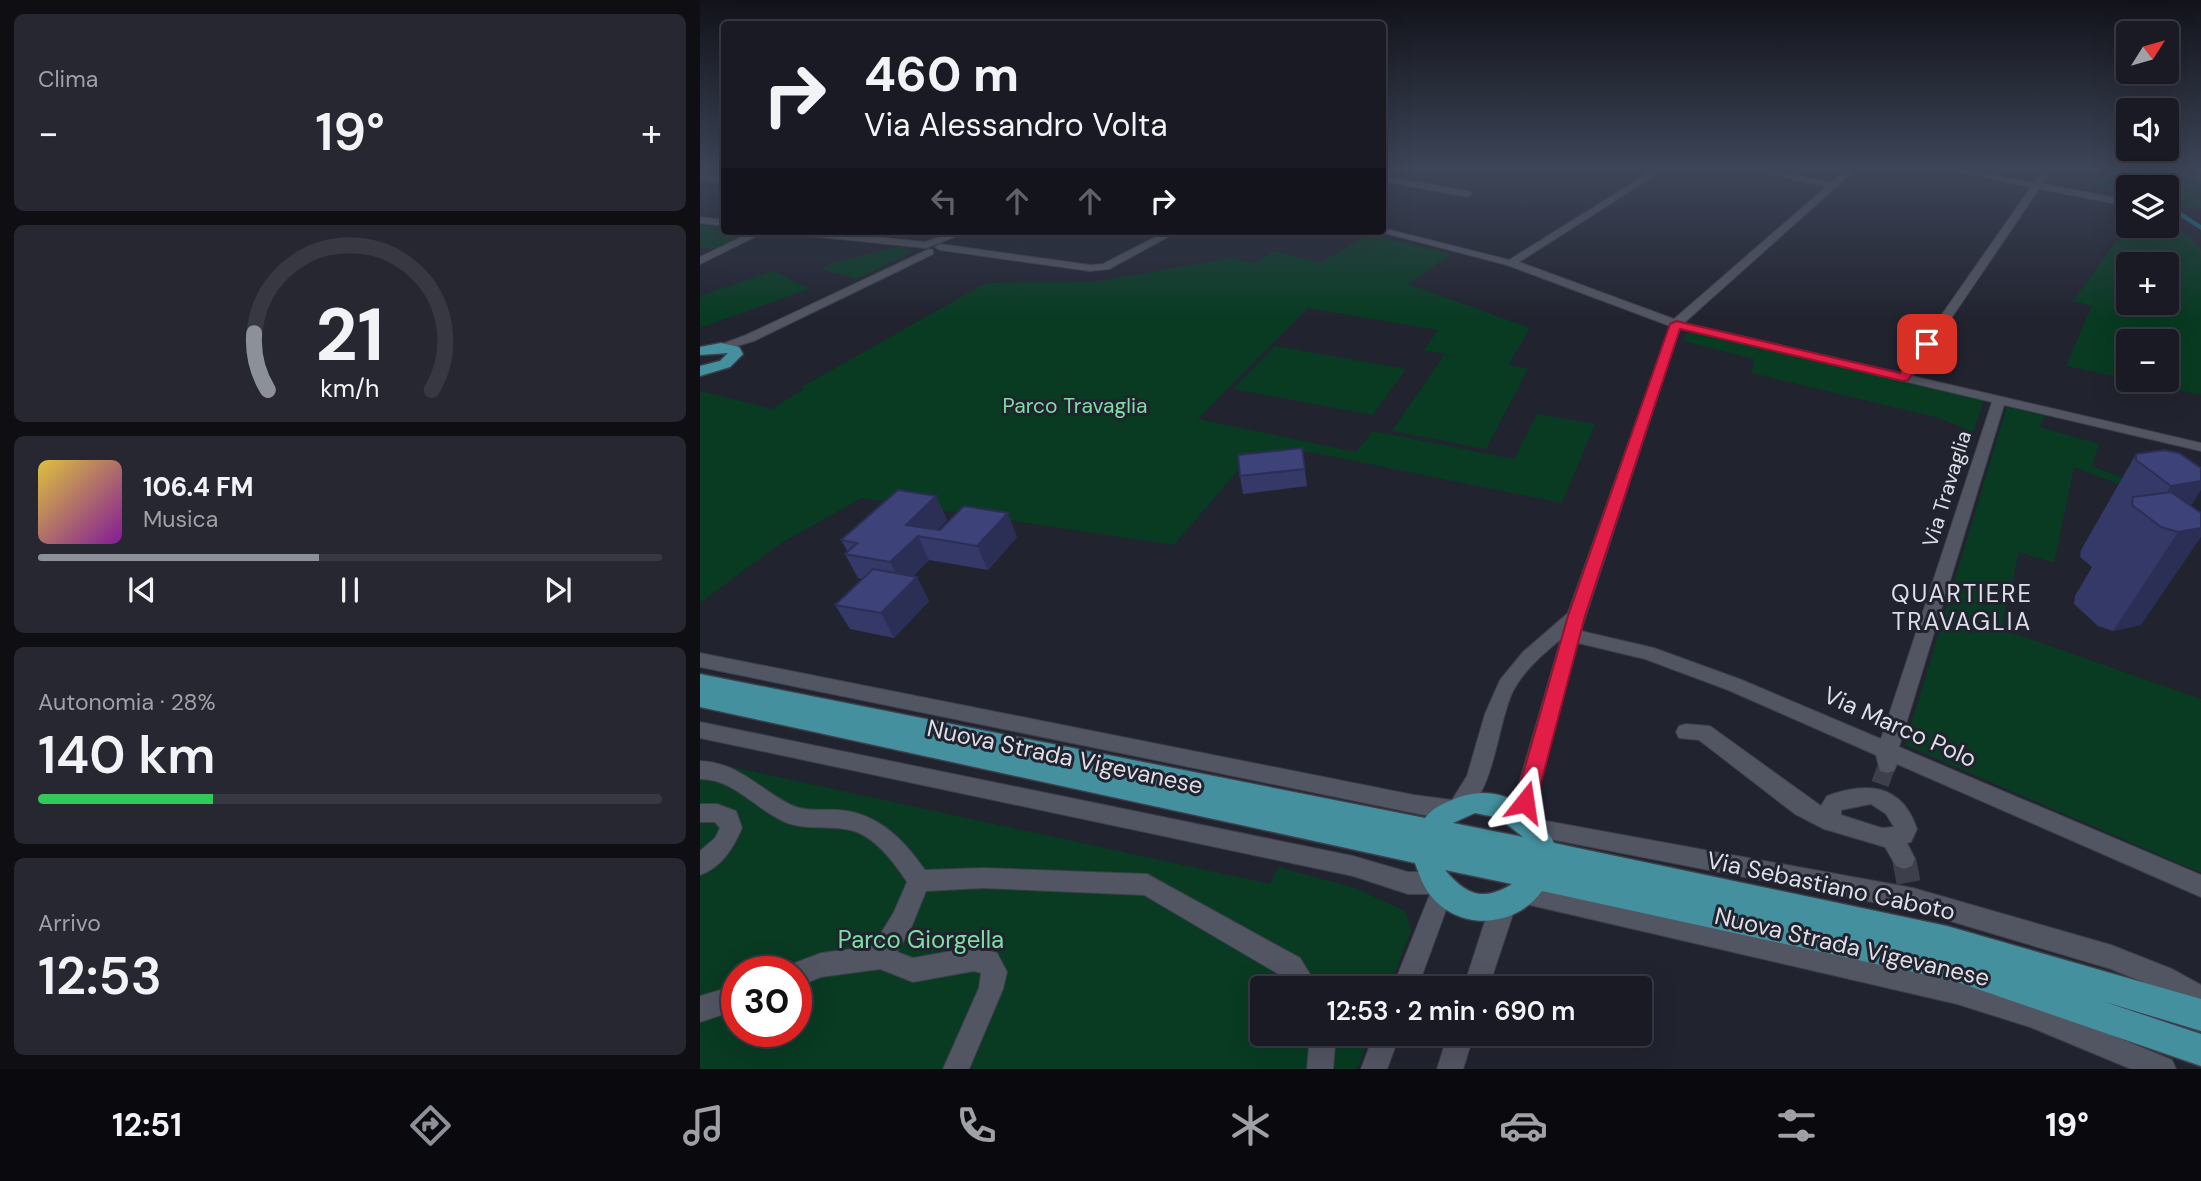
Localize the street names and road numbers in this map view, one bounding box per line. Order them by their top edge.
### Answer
street label: Via Travaglia [1916,427,1978,551]
street label: Via Marco Polo [1819,679,1982,774]
street label: Nuova Strada Vigevanese [924,712,1206,801]
street label: Via Sebastiano Caboto [1704,844,1958,927]
street label: Nuova Strada Vigevanese [1712,900,1993,993]

